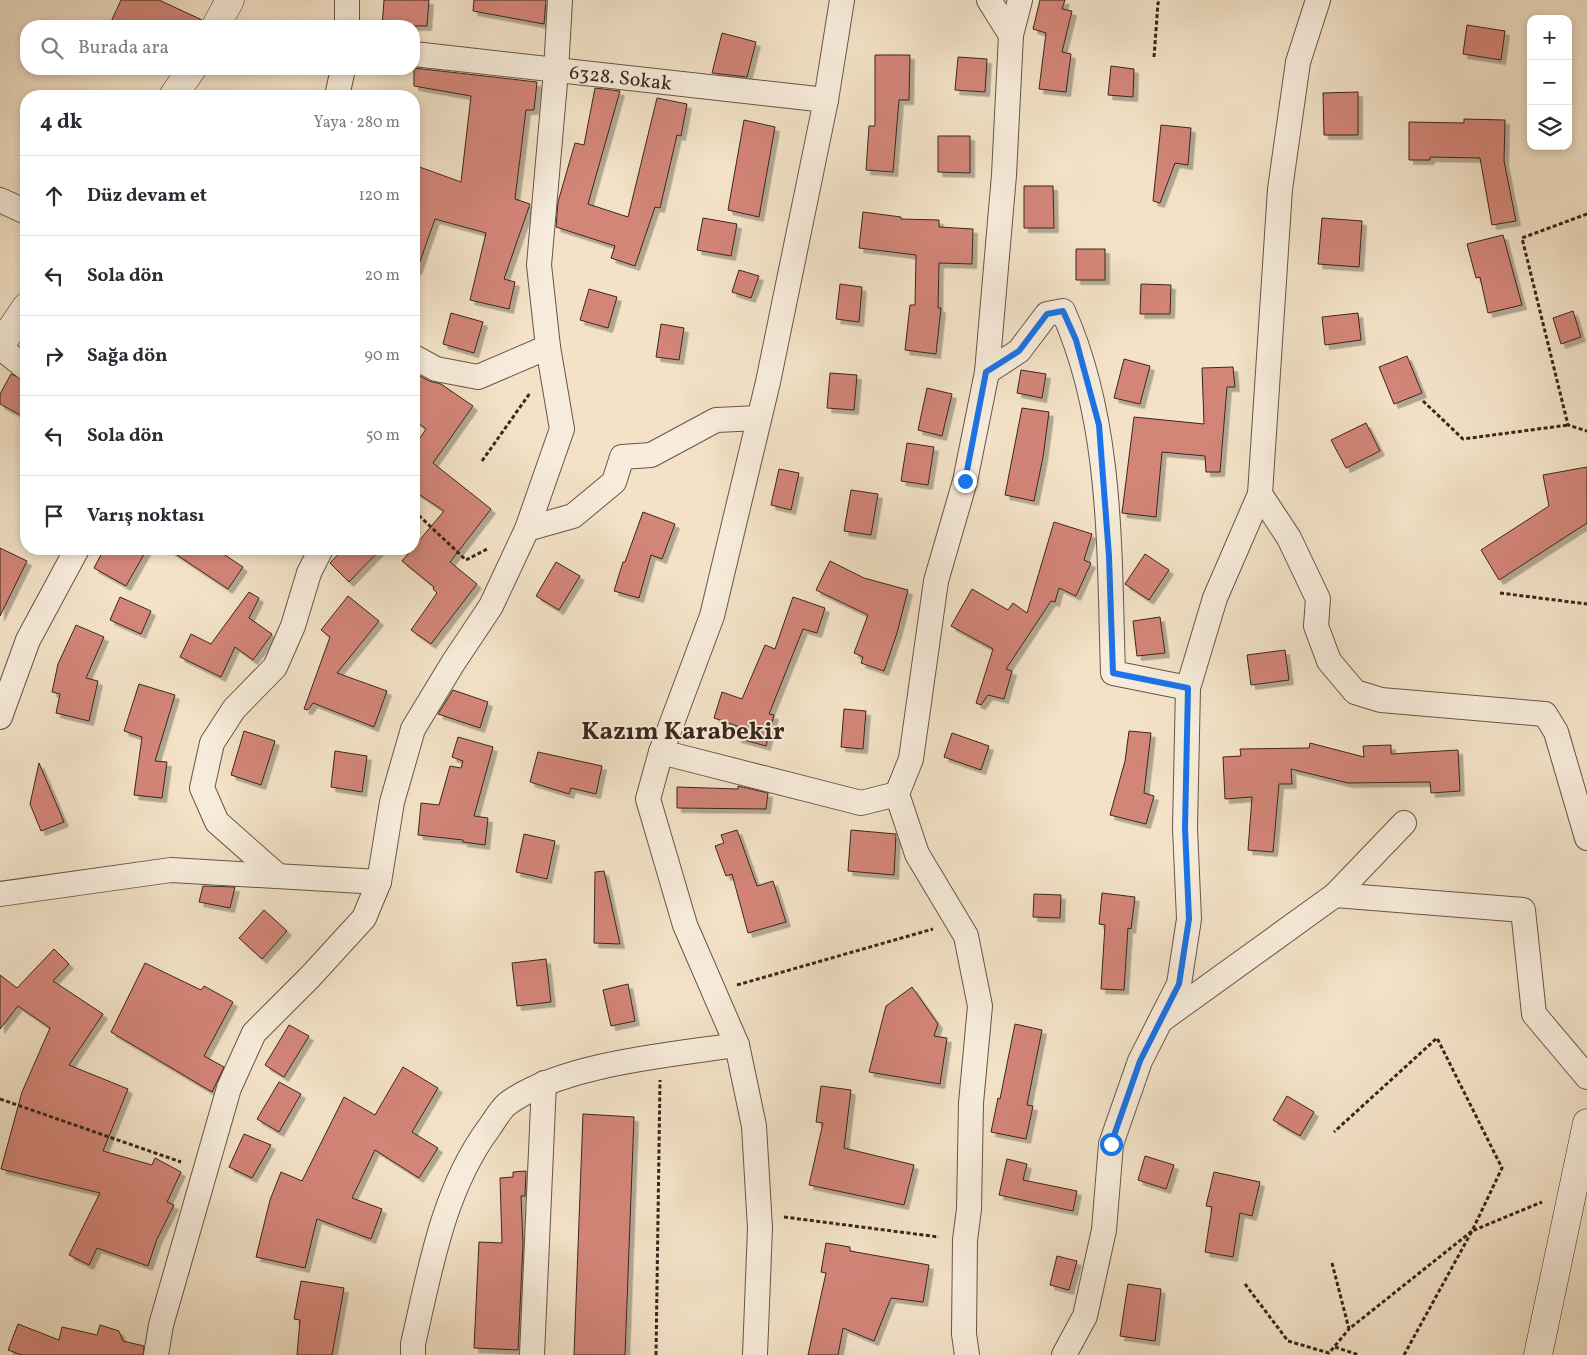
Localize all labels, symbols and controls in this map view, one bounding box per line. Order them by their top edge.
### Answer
map controls [1527,15,1572,150]
button: + [1527,15,1572,60]
search box [20,20,420,75]
icon: search [38,34,66,62]
text: Burada ara [78,35,169,61]
street label: 6328. Sokak [568,59,673,99]
button: − [1527,60,1572,105]
button: layers [1527,105,1572,150]
text: 4 dk [40,108,82,137]
text: Yaya · 280 m [314,112,400,134]
icon: ahead [40,182,68,210]
text: Düz devam et [87,183,207,209]
text: 120 m [358,185,400,207]
icon: left [40,262,68,290]
text: Sola dön [87,263,164,289]
text: 20 m [365,265,400,287]
icon: right [40,342,68,370]
text: Sağa dön [87,343,167,369]
text: 90 m [364,345,400,367]
icon: left [40,422,68,450]
text: Sola dön [87,423,164,449]
text: 50 m [366,425,400,447]
route end [954,470,977,493]
icon: arrive [40,502,68,530]
text: Varış noktası [87,503,204,529]
district label: Kazım Karabekir [581,715,785,750]
route start [1100,1133,1123,1156]

